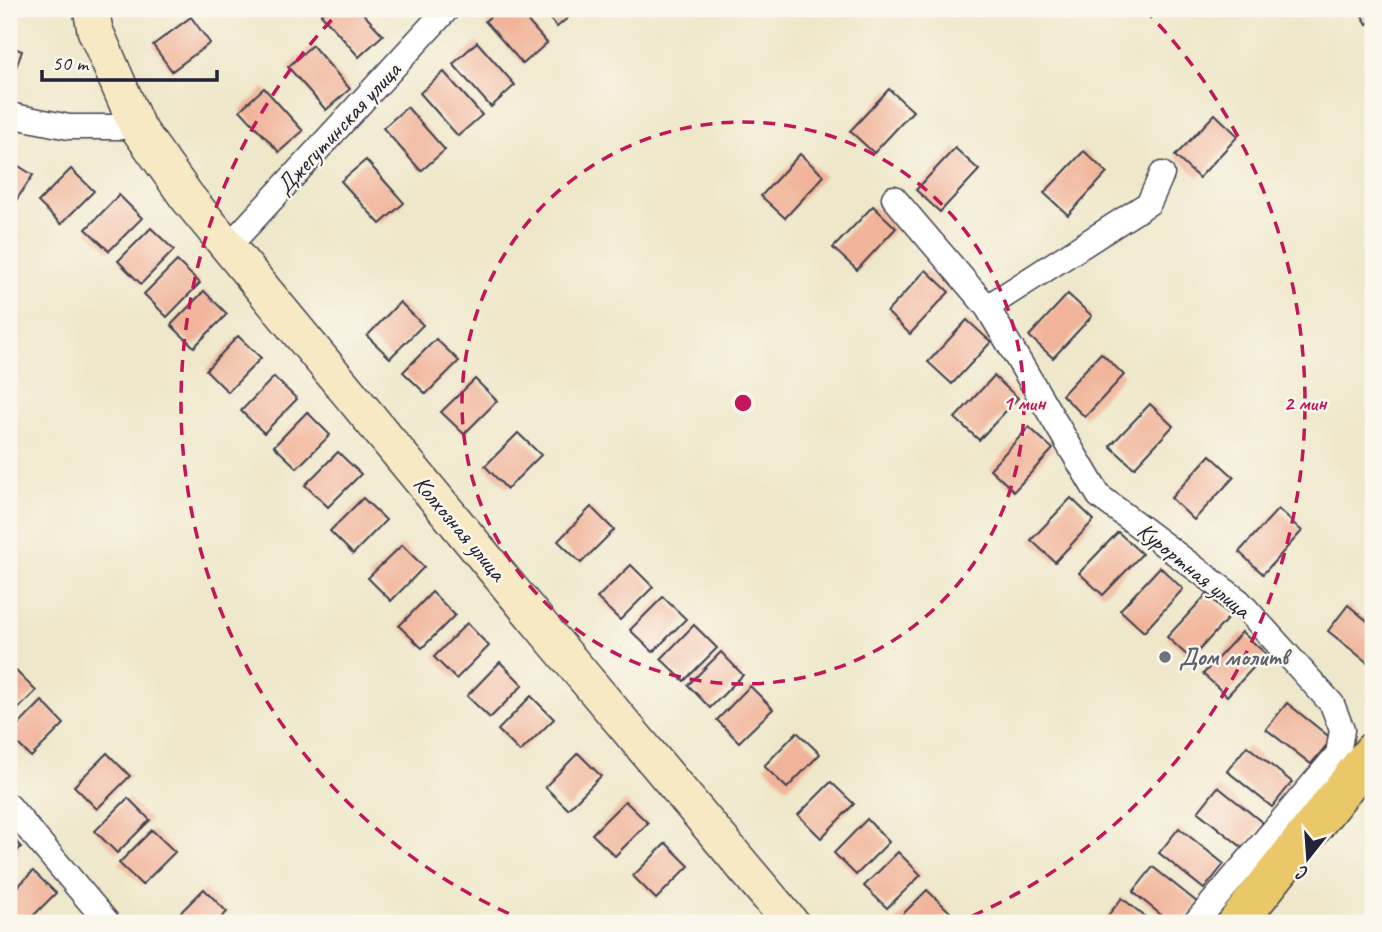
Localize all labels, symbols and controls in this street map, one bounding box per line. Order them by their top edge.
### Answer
scale bar [42,38,217,82]
text: 50 m [52,50,90,76]
street label: Джегутинская улица [269,55,408,200]
text: 1 мин [1003,390,1047,416]
text: 2 мин [1284,390,1328,416]
centre of rings [731,391,755,415]
street label: Колхозная улица [407,469,514,588]
street label: Курортная улица [1131,515,1258,626]
place label: Дом молитв [1179,642,1292,672]
marker: Дом молитв [1157,649,1173,665]
north arrow [1274,824,1344,894]
text: С [1293,860,1311,886]

